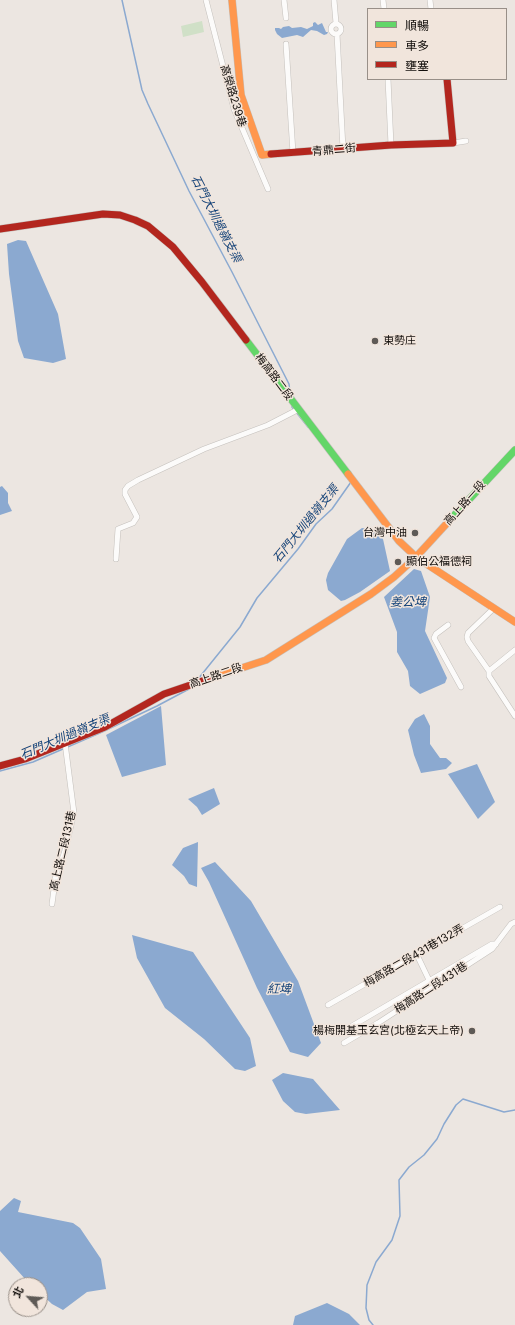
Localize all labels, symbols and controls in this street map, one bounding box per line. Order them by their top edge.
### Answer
legend [367,8,507,80]
text: 順暢 [405,18,429,33]
text: 車多 [405,38,429,53]
text: 壅塞 [405,58,429,73]
street label: 高榮路239巷 [217,63,249,129]
street label: 青鼎二街 [312,142,356,158]
water label: 石門大圳過嶺支渠 [188,173,244,265]
place label: 東勢庄 [383,334,416,348]
marker: 東勢庄 [370,336,380,346]
street label: 梅高路二段 [252,351,296,403]
street label: 高上路一段 [442,478,488,528]
water label: 石門大圳過嶺支渠 [270,482,342,566]
place label: 台灣中油 [363,526,407,540]
marker: 台灣中油 [410,528,420,538]
place label: 顯伯公福德祠 [406,555,472,569]
marker: 顯伯公福德祠 [393,557,403,567]
water label: 姜公埤 [390,595,426,609]
street label: 高上路二段 [188,661,244,691]
water label: 石門大圳過嶺支渠 [18,712,112,762]
street label: 高上路二段131巷 [47,810,79,892]
street label: 梅高路二段431巷132弄 [362,922,466,990]
street label: 梅高路二段431巷 [392,959,470,1017]
water label: 紅埤 [267,982,291,996]
place label: 楊梅開基玉玄宮(北極玄天上帝) [313,1024,464,1038]
marker: 楊梅開基玉玄宮(北極玄天上帝) [467,1026,477,1036]
north arrow [8,1277,48,1317]
text: 北 [9,1284,27,1300]

